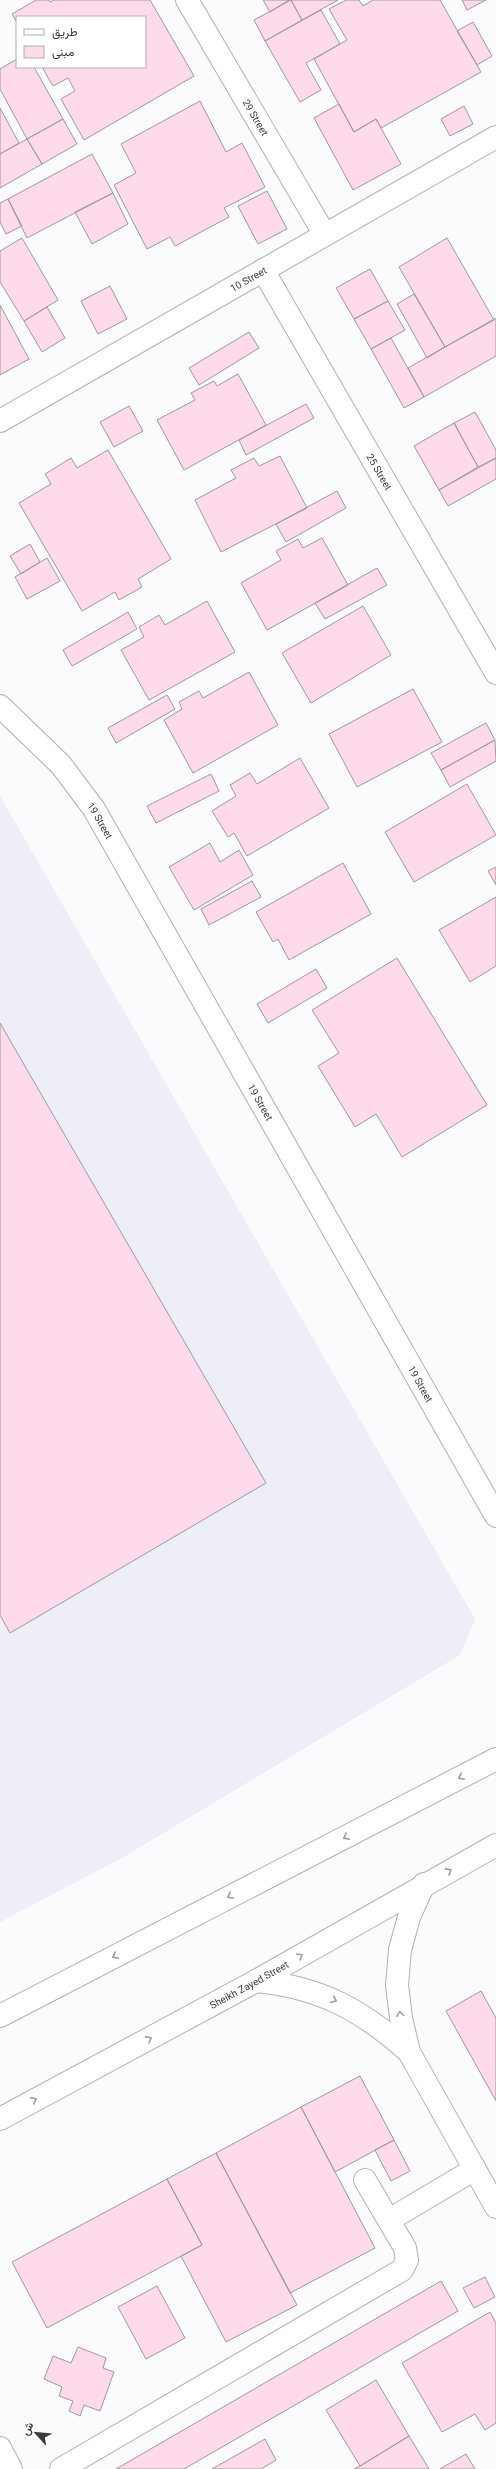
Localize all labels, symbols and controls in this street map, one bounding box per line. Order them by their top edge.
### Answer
legend [16,16,146,68]
text: طريق [52,25,78,40]
text: مبنى [52,45,74,60]
street label: 29 Street [241,97,270,138]
street label: 10 Street [228,265,269,294]
street label: 25 Street [364,452,394,492]
street label: 19 Street [85,800,115,841]
street label: 19 Street [246,1082,275,1122]
street label: 19 Street [406,1364,435,1404]
one-way arrow [458,1772,466,1780]
one-way arrow [343,1832,350,1839]
one-way arrow [445,1868,452,1875]
one-way arrow [227,1891,235,1899]
one-way arrow [112,1951,119,1959]
one-way arrow [296,1953,303,1960]
street label: Sheikh Zayed Street [208,1959,291,2011]
one-way arrow [330,1995,337,2003]
one-way arrow [396,2011,405,2018]
one-way arrow [145,2036,152,2043]
one-way arrow [30,2098,38,2105]
north arrow [16,2413,56,2453]
text: ش [19,2420,36,2438]

